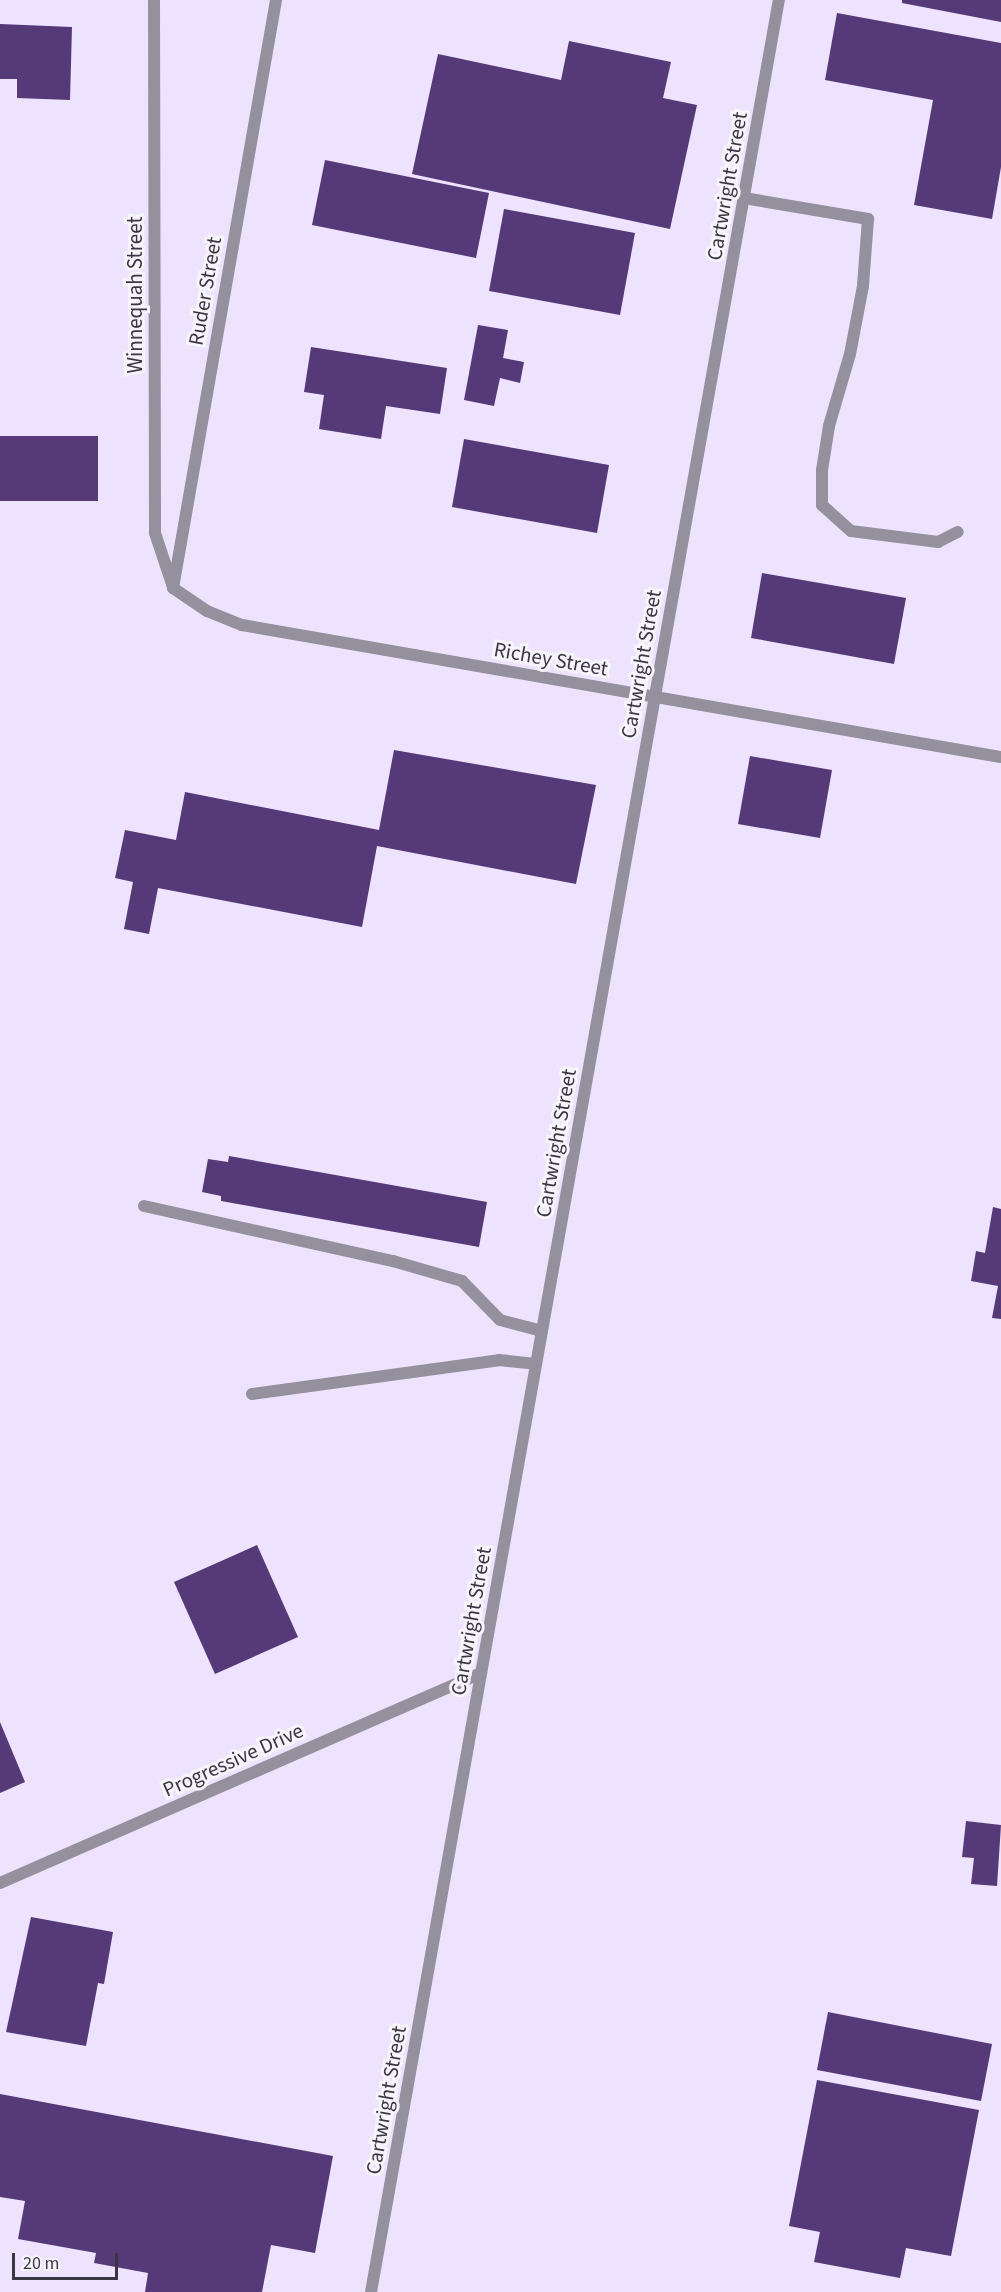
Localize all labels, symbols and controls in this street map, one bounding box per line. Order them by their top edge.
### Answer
street label: Cartwright Street [702,110,752,262]
street label: Winnequah Street [122,217,148,373]
street label: Ruder Street [183,235,227,347]
street label: Cartwright Street [616,588,666,740]
street label: Richey Street [492,637,610,681]
street label: Cartwright Street [531,1067,581,1219]
street label: Cartwright Street [446,1545,496,1697]
street label: Progressive Drive [159,1718,307,1802]
street label: Cartwright Street [361,2024,411,2176]
scale bar [15,2241,122,2279]
text: 20 m [23,2251,59,2276]

